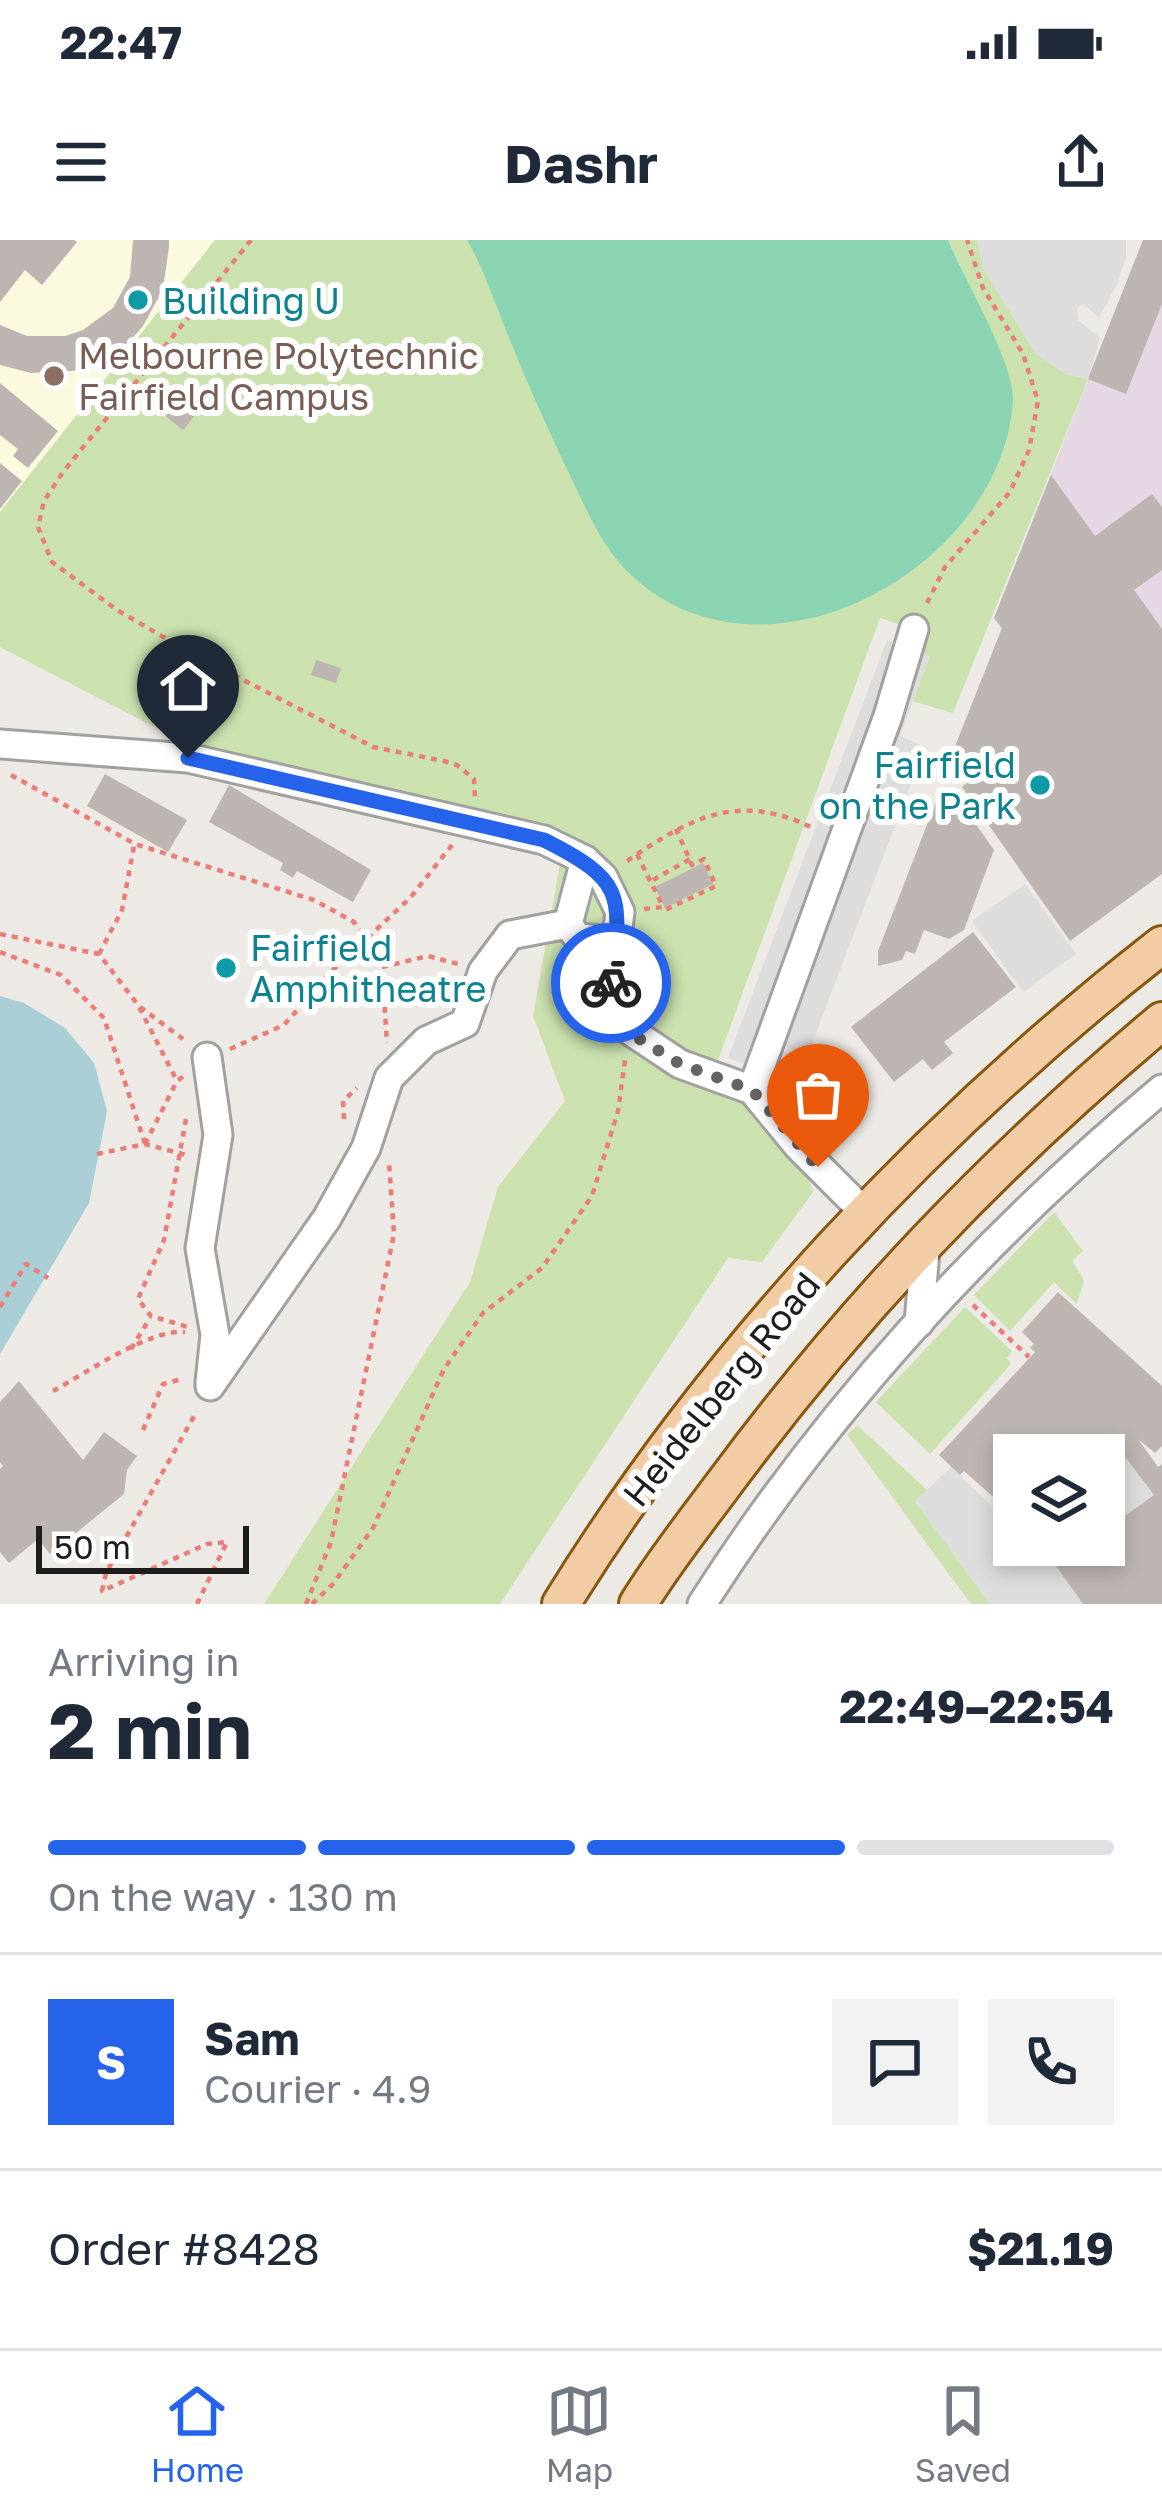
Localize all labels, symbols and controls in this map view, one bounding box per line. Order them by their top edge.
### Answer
text: 22:47 [60,15,182,69]
icon: menu [48,129,114,195]
icon: share [1048,129,1114,195]
text: Dashr [504,130,658,195]
place label: Building U [162,279,340,322]
marker: Building U [125,287,151,313]
place label: Melbourne Polytechnic Fairfield Campus [78,334,478,418]
marker: Melbourne Polytechnic Fairfield Campus [41,363,67,389]
pin [137,635,239,758]
icon: home [155,653,221,719]
place label: Fairfield on the Park [819,743,1016,827]
marker: Fairfield on the Park [1027,772,1053,798]
courier [551,923,671,1043]
place label: Fairfield Amphitheatre [250,926,486,1010]
icon: bike [578,950,644,1016]
marker: Fairfield Amphitheatre [213,955,239,981]
pin [767,1044,869,1167]
icon: bag [785,1062,851,1128]
street label: Heidelberg Road [614,1263,828,1515]
map controls [993,1434,1125,1566]
button: layers [993,1434,1125,1566]
scale bar [36,1520,249,1573]
text: 50 m [54,1527,131,1566]
text: Arriving in [48,1638,239,1685]
text: 22:49–22:54 [839,1679,1114,1733]
text: 2 min [48,1683,252,1776]
text: On the way · 130 m [48,1873,398,1920]
button: chat [832,1999,958,2125]
button: phone [988,1999,1114,2125]
text: Sam [204,2011,300,2065]
text: S [96,2035,126,2089]
text: Courier · 4.9 [204,2065,431,2112]
text: Order #8428 [48,2221,320,2275]
text: $21.19 [967,2221,1114,2275]
tab: Home [151,2378,244,2489]
tab: Map [546,2378,613,2489]
tab: Saved [915,2378,1011,2489]

